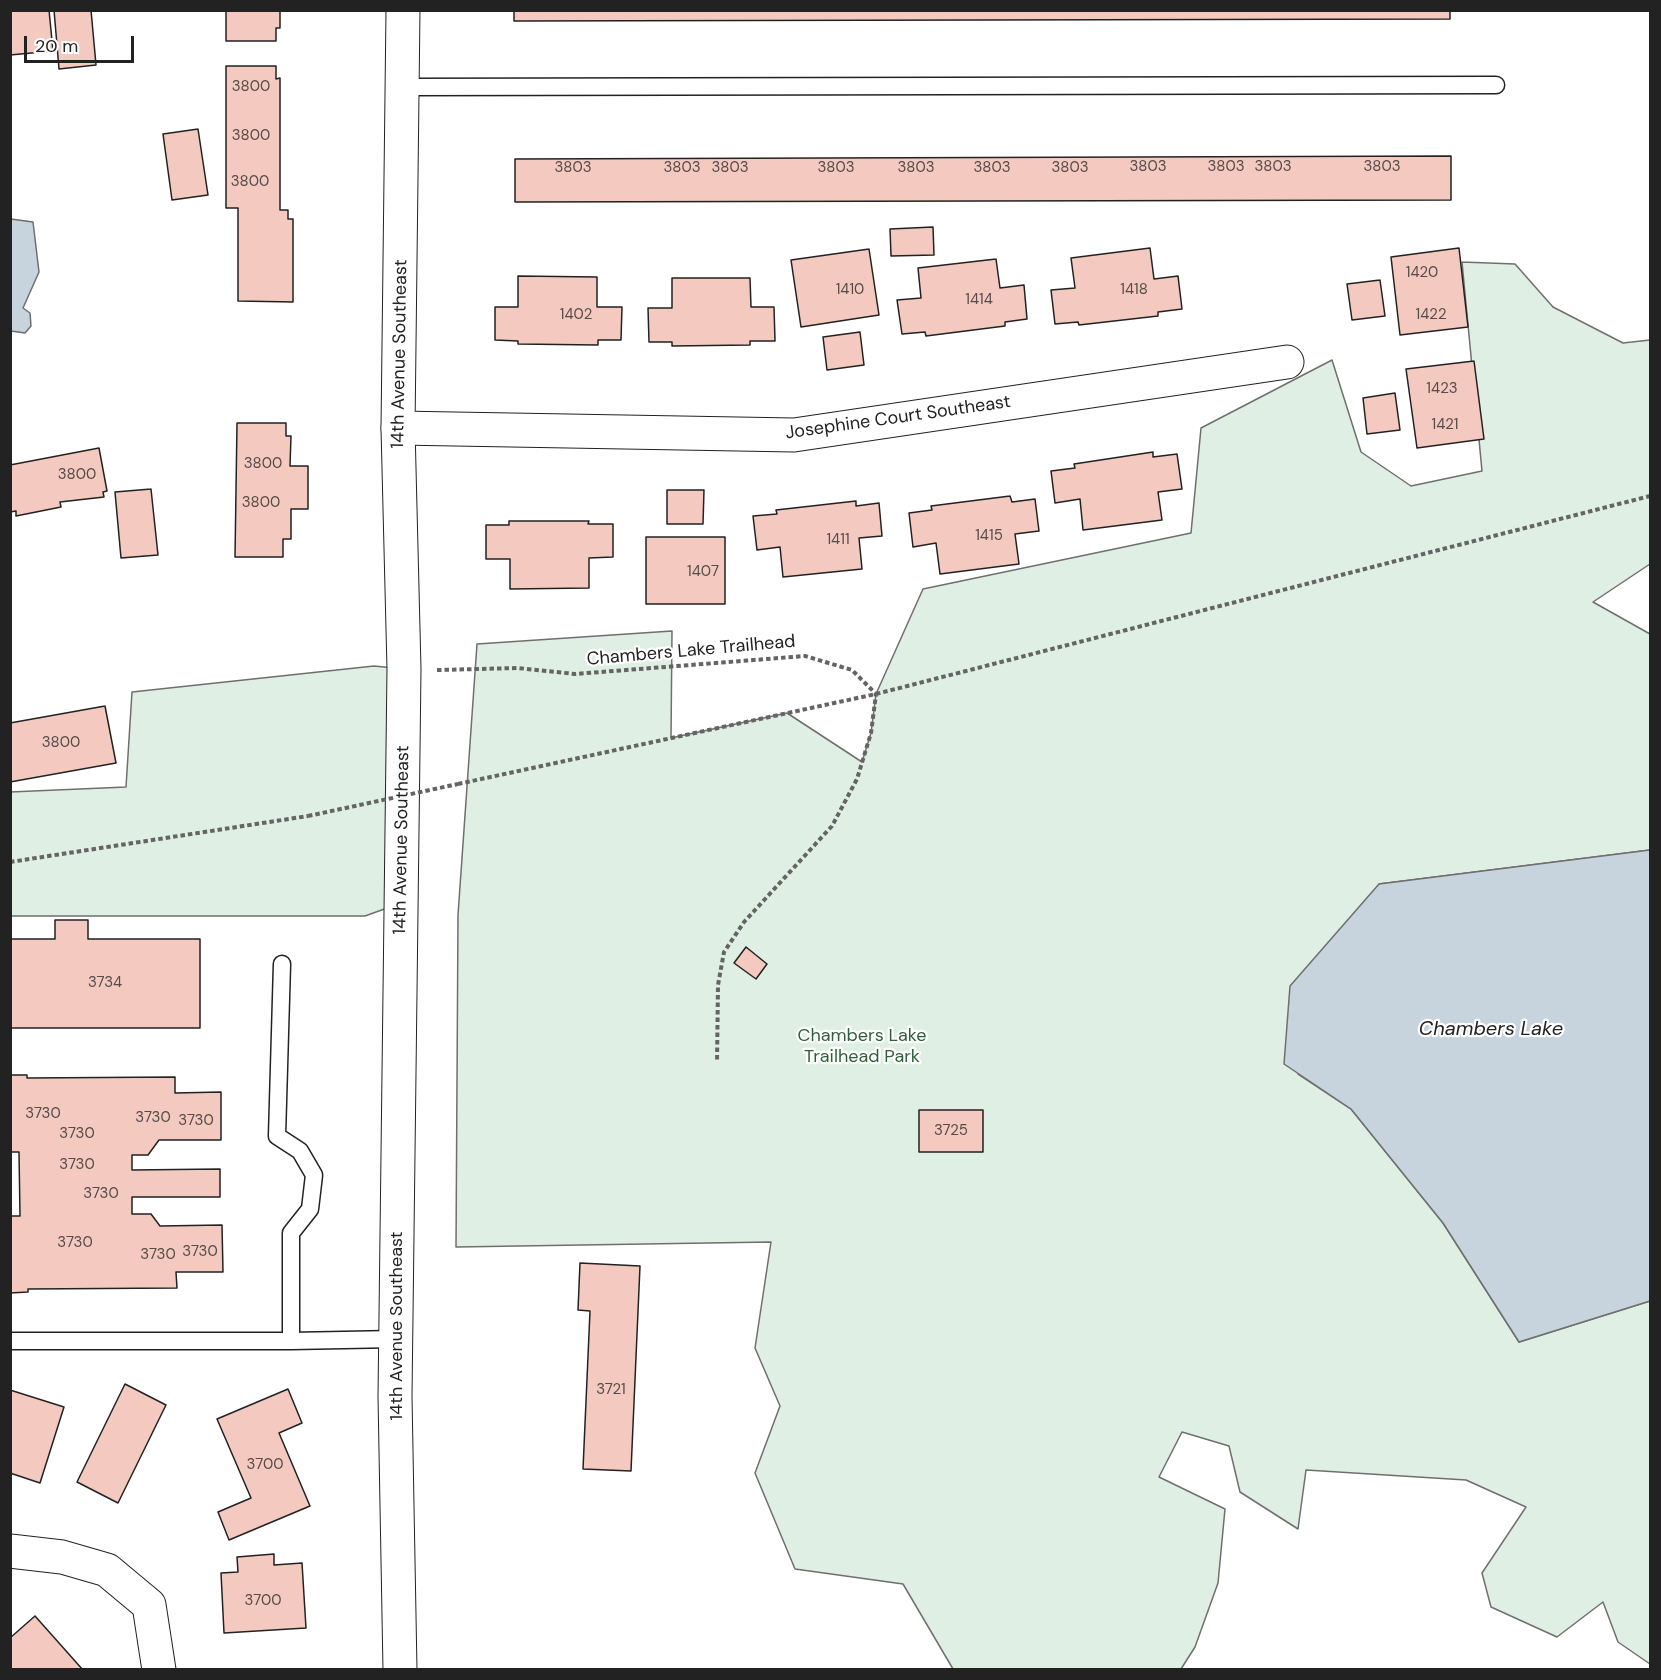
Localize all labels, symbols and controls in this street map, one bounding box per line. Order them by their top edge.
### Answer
scale bar [27,24,136,62]
text: 20 m [35,34,78,58]
house number: 3800 [232,78,270,96]
house number: 3800 [232,127,270,145]
house number: 3803 [1129,158,1167,176]
house number: 3803 [1207,158,1245,176]
house number: 3803 [1254,158,1292,176]
house number: 3803 [1363,158,1401,176]
house number: 3803 [554,159,592,177]
house number: 3803 [663,159,701,177]
house number: 3803 [711,159,749,177]
house number: 3803 [817,159,855,177]
house number: 3803 [897,159,935,177]
house number: 3803 [973,159,1011,177]
house number: 3803 [1051,159,1089,177]
house number: 3800 [231,173,269,191]
street label: 14th Avenue Southeast [388,259,412,449]
house number: 1420 [1406,264,1438,282]
house number: 1410 [836,281,864,299]
house number: 1418 [1120,281,1148,299]
house number: 1414 [965,291,993,309]
house number: 1402 [560,306,592,324]
house number: 1422 [1415,306,1447,324]
house number: 1423 [1426,380,1458,398]
street label: Josephine Court Southeast [784,391,1012,445]
house number: 1421 [1431,416,1459,434]
house number: 3800 [244,455,282,473]
house number: 3800 [58,466,96,484]
house number: 3800 [242,494,280,512]
house number: 1415 [975,527,1003,545]
house number: 1411 [826,531,850,549]
house number: 1407 [687,563,719,581]
street label: Chambers Lake Trailhead [586,631,796,671]
house number: 3800 [42,734,80,752]
street label: 14th Avenue Southeast [390,745,414,935]
house number: 3734 [88,974,122,992]
water label: Chambers Lake [1419,1018,1563,1042]
park label: Chambers Lake Trailhead Park [798,1025,926,1068]
house number: 3730 [25,1105,61,1123]
house number: 3730 [135,1109,171,1127]
house number: 3730 [178,1112,214,1130]
house number: 3725 [934,1122,968,1140]
house number: 3730 [59,1125,95,1143]
house number: 3730 [59,1156,95,1174]
house number: 3730 [83,1185,119,1203]
street label: 14th Avenue Southeast [386,1231,408,1421]
house number: 3730 [57,1234,93,1252]
house number: 3730 [182,1243,218,1261]
house number: 3730 [140,1246,176,1264]
house number: 3721 [596,1381,626,1399]
house number: 3700 [247,1456,283,1474]
house number: 3700 [245,1592,281,1610]

